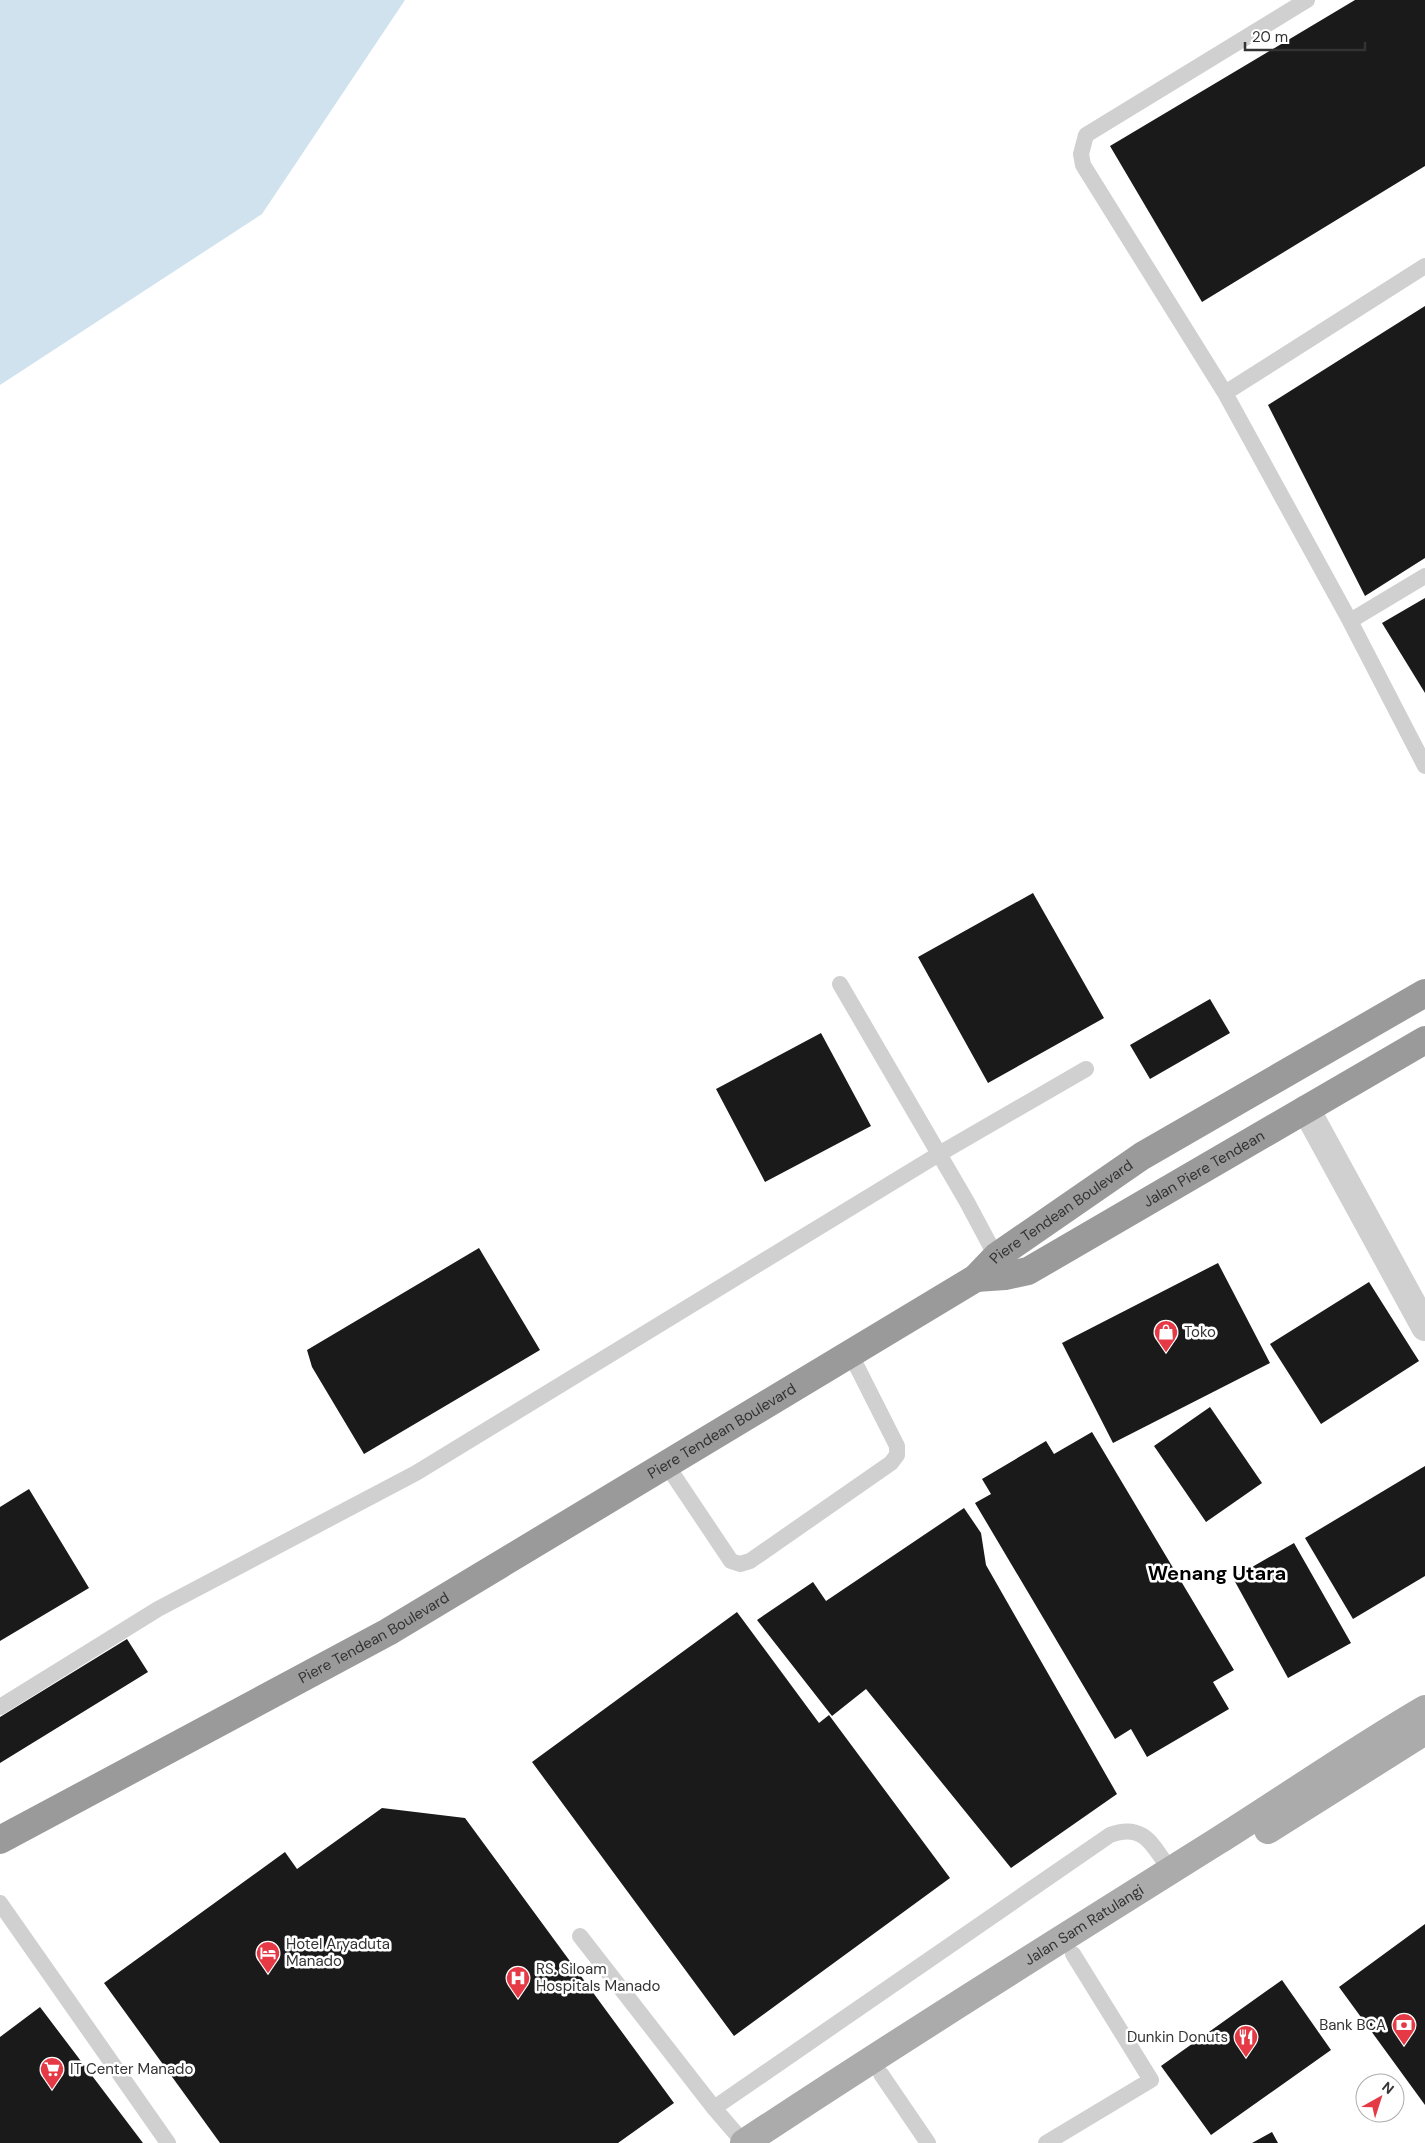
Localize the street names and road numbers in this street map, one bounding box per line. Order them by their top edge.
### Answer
street label: Jalan Piere Tendean [1139,1126,1268,1212]
street label: Piere Tendean Boulevard [985,1155,1137,1268]
street label: Piere Tendean Boulevard [644,1379,800,1483]
street label: Piere Tendean Boulevard [295,1587,453,1688]
street label: Jalan Sam Ratulangi [1021,1880,1148,1970]

